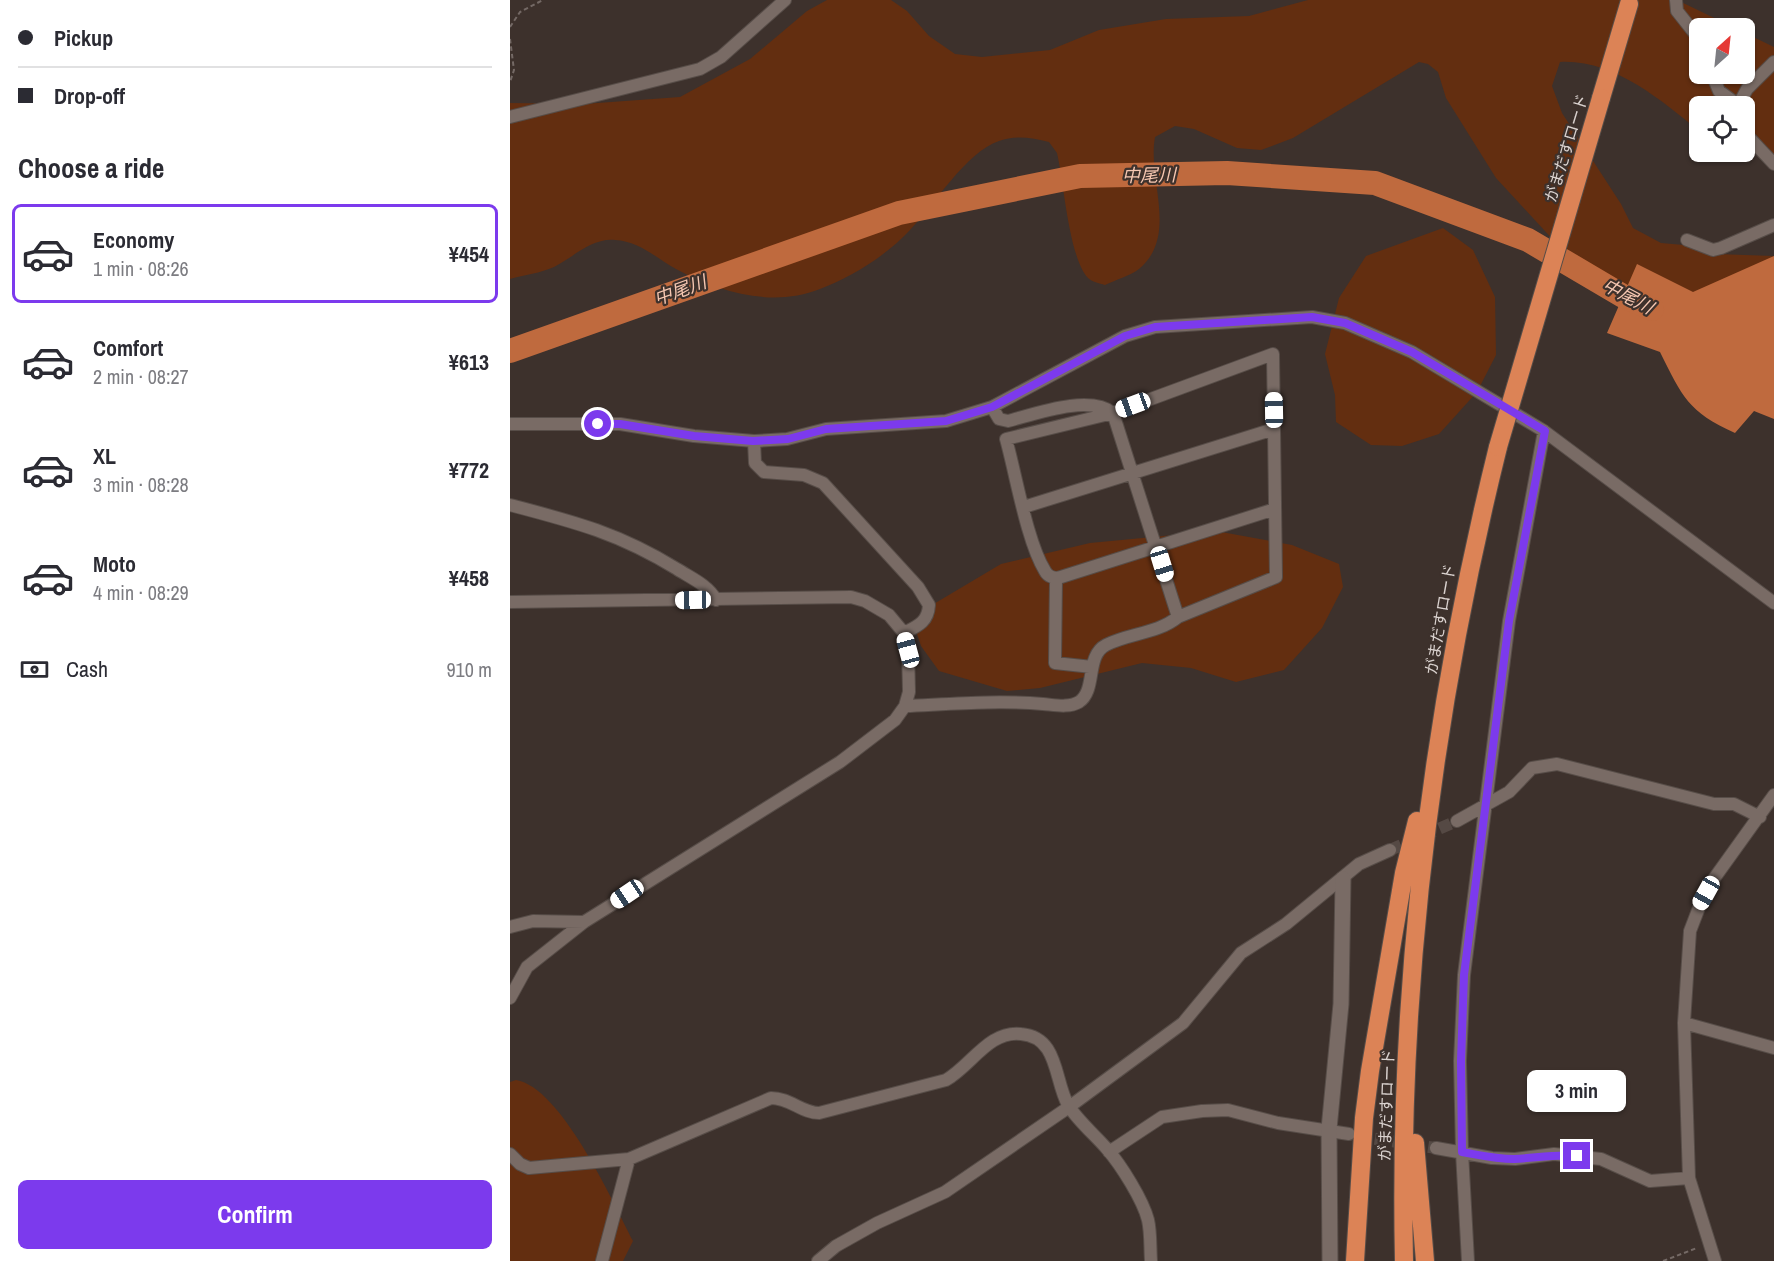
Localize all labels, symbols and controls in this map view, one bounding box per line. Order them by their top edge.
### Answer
north arrow [1689,18,1755,84]
map controls [1689,18,1755,162]
text: Pickup [54,23,113,53]
text: Drop-off [54,81,125,111]
street label: がまだすロード [1539,91,1593,205]
button: locate [1689,96,1755,162]
text: Choose a ride [18,150,164,186]
water label: 中尾川 [1122,162,1178,188]
text: Economy [93,225,174,255]
icon: car [21,227,75,281]
text: ¥454 [449,239,489,269]
text: 1 min · 08:26 [93,255,189,282]
water label: 中尾川 [650,268,712,311]
water label: 中尾川 [1598,272,1659,321]
text: Comfort [93,333,163,363]
icon: car [21,335,75,389]
text: ¥613 [449,347,489,377]
text: 2 min · 08:27 [93,363,189,390]
car [1113,390,1153,420]
car [1265,392,1283,428]
route start [584,410,611,437]
text: XL [93,441,116,471]
icon: car [21,443,75,497]
text: ¥772 [449,455,489,485]
text: 3 min · 08:28 [93,471,189,498]
car [1148,544,1176,584]
text: Moto [93,549,136,579]
icon: car [21,551,75,605]
street label: がまだすロード [1419,562,1461,676]
text: ¥458 [449,563,489,593]
text: 4 min · 08:29 [93,579,189,606]
car [675,591,711,609]
car [895,630,921,670]
icon: cash [18,653,51,686]
text: Cash [66,654,108,684]
text: 910 m [446,656,492,683]
car [1689,873,1723,913]
car [607,876,647,912]
street label: がまだすロード [1373,1049,1399,1161]
callout: 3 min [1528,1069,1626,1111]
text: 3 min [1555,1077,1598,1104]
route end [1563,1142,1590,1169]
button: Confirm [18,1180,492,1249]

